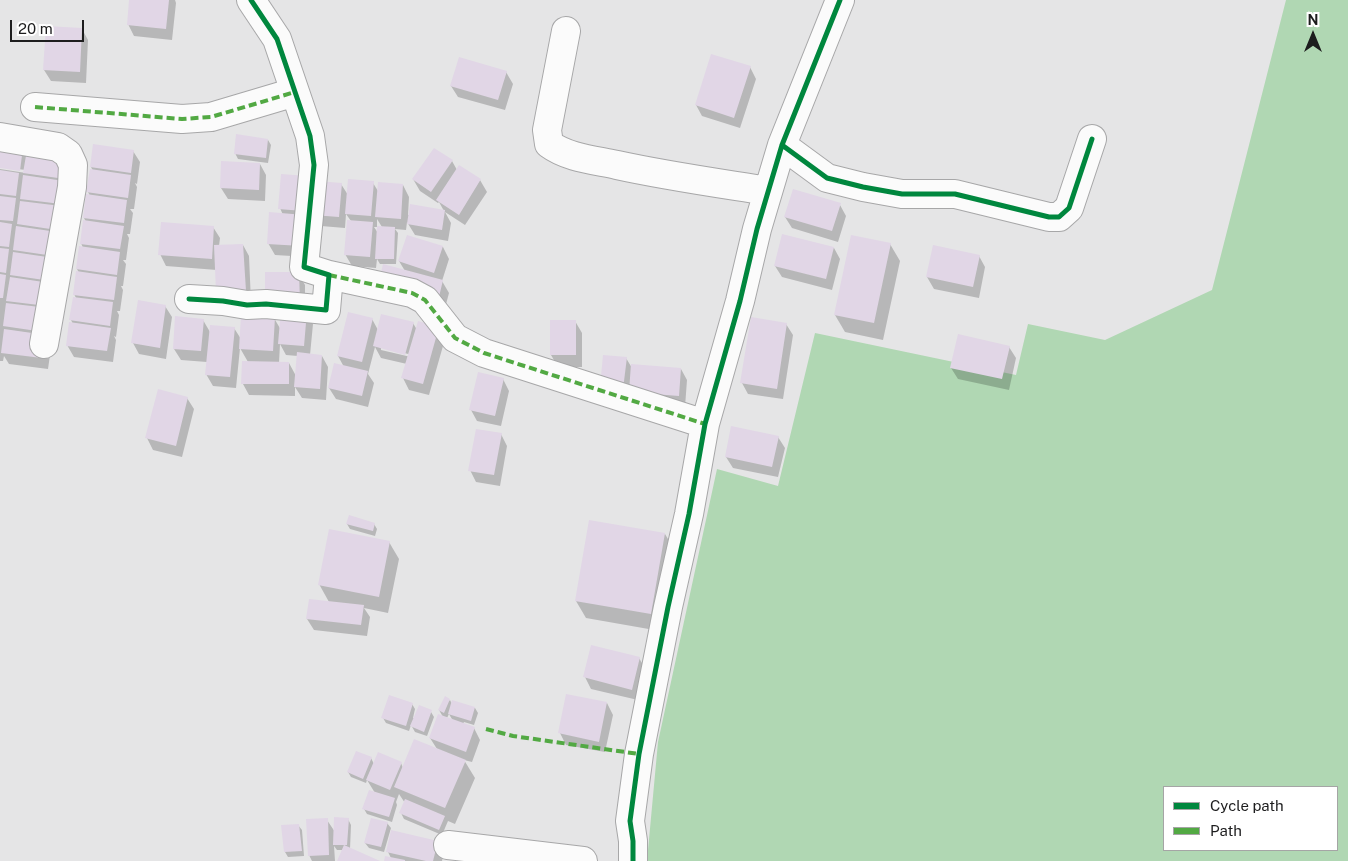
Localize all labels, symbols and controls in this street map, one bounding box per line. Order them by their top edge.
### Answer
scale bar [12,10,86,42]
north arrow [1288,10,1338,60]
text: N [1308,12,1318,28]
text: 20 m [18,20,53,37]
legend [1163,786,1338,851]
text: Cycle path [1210,797,1284,814]
text: Path [1210,822,1242,839]

